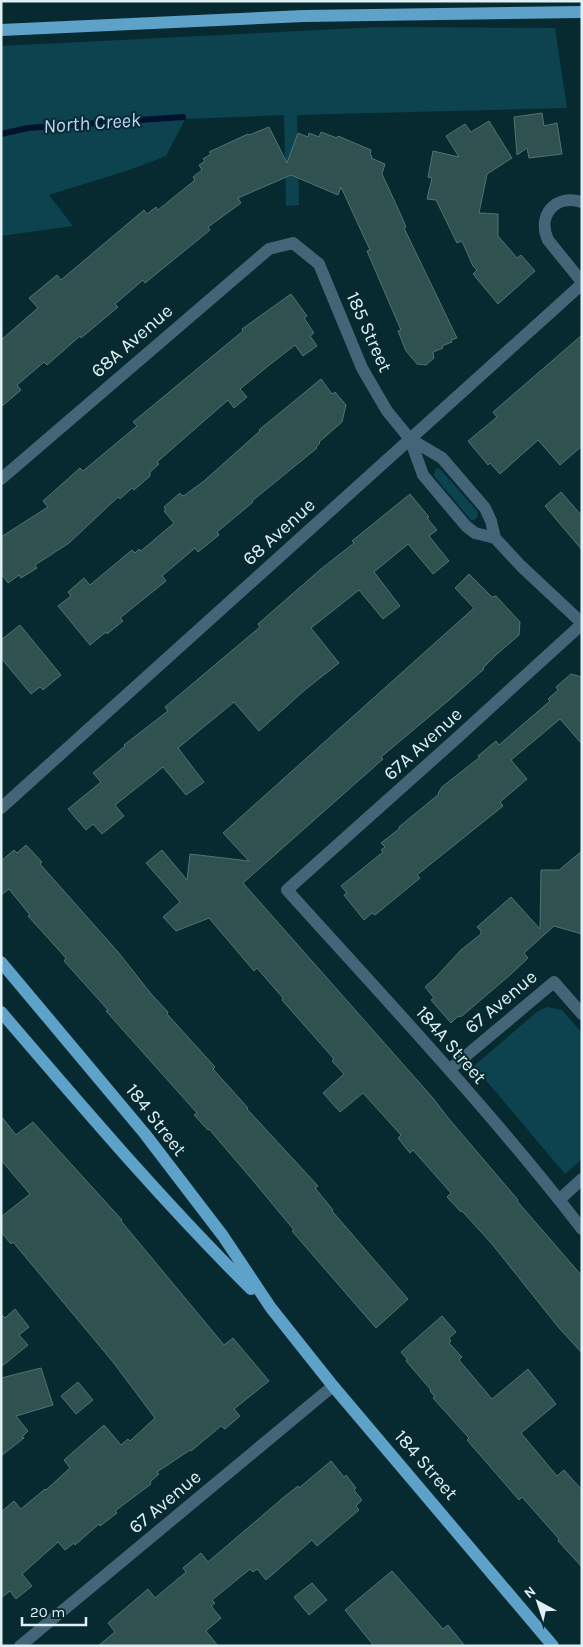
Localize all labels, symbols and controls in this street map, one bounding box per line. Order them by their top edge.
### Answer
water label: North Creek [43,108,142,138]
street label: 185 Street [342,289,396,375]
street label: 68A Avenue [87,300,177,382]
street label: 68 Avenue [238,494,320,570]
street label: 67A Avenue [379,703,467,785]
street label: 67 Avenue [461,966,541,1038]
street label: 184A Street [411,1001,491,1089]
street label: 184 Street [121,1080,191,1160]
street label: 184 Street [390,1426,462,1504]
street label: 67 Avenue [125,1466,205,1538]
north arrow [513,1577,563,1627]
text: N [521,1583,539,1602]
scale bar [22,1594,86,1626]
text: 20 m [30,1603,65,1621]

